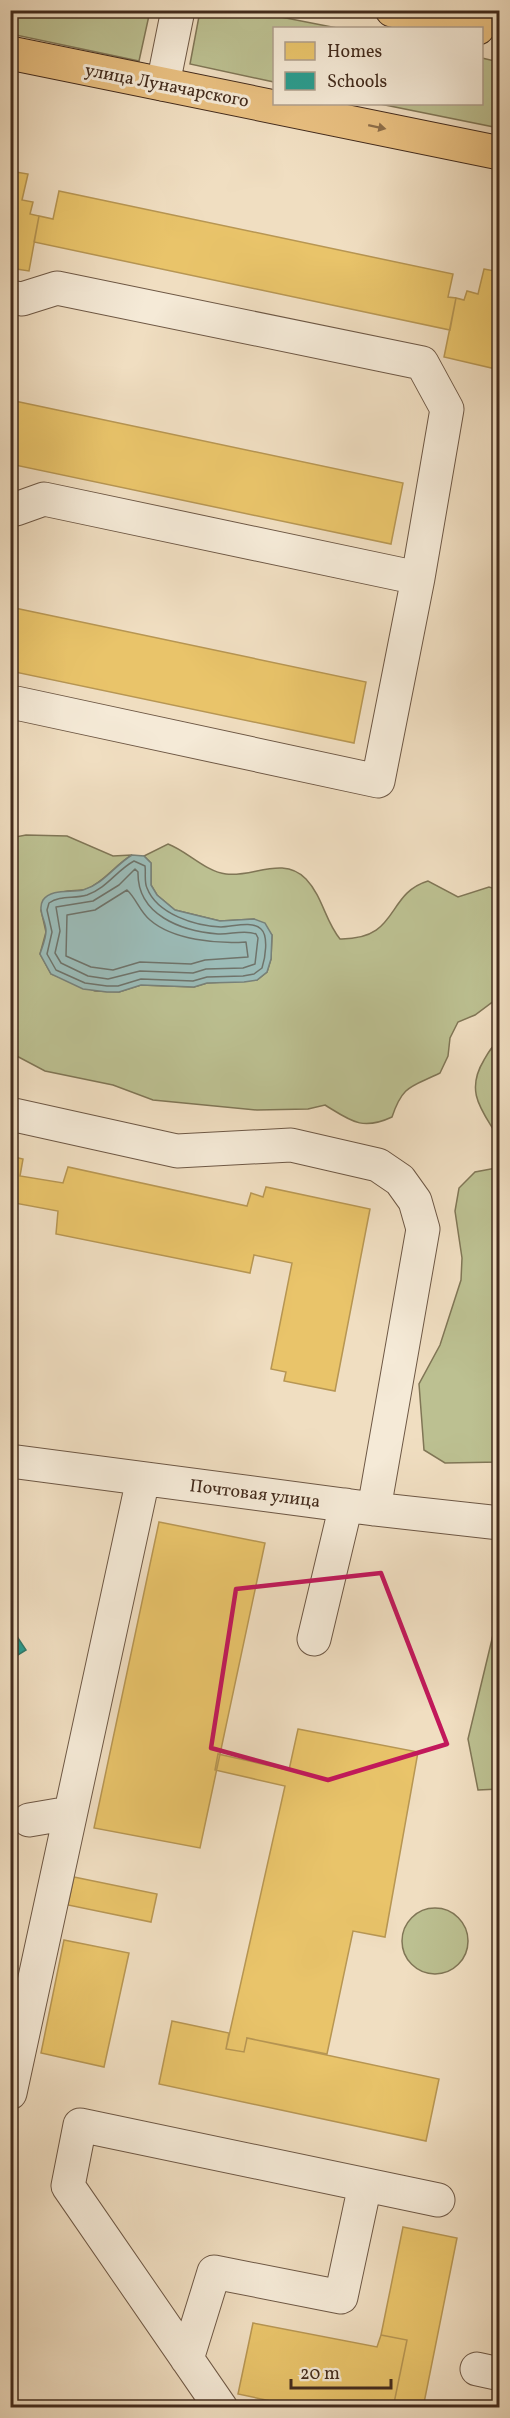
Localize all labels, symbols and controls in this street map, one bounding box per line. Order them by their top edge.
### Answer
legend [273,27,483,105]
text: Homes [327,40,382,65]
street label: улица Луначарского [82,58,251,115]
text: Schools [327,70,387,95]
one-way arrow [367,123,386,133]
street label: Почтовая улица [188,1474,322,1515]
scale bar [291,2352,392,2390]
text: 20 m [300,2362,340,2387]

